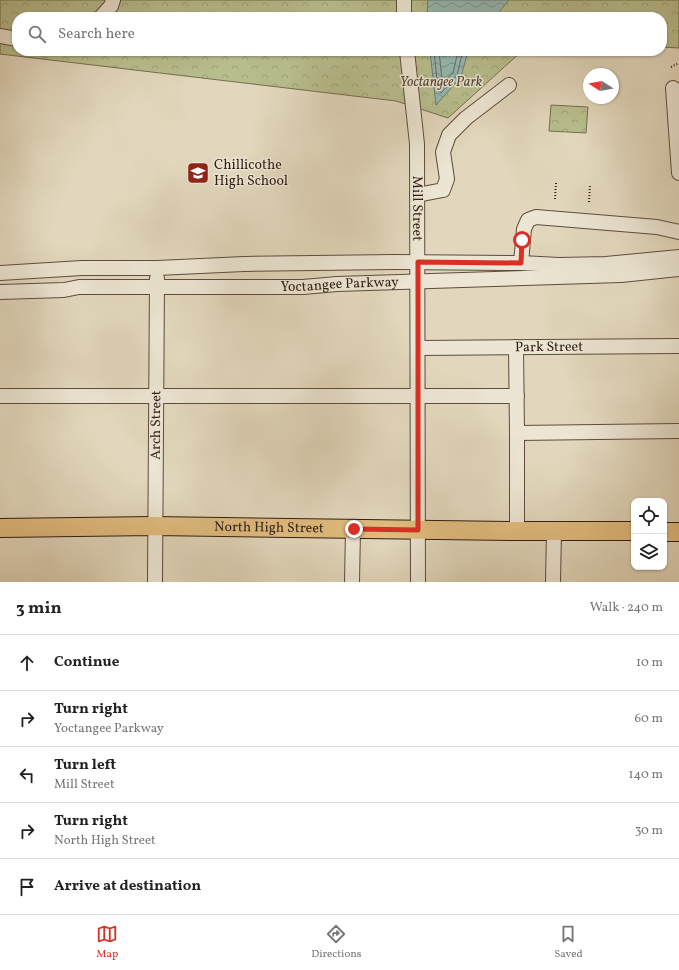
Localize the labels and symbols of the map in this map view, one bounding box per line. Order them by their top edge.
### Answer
north arrow [583,68,619,104]
park label: Yoctangee Park [400,73,483,92]
place label: Chillicothe High School [214,156,288,191]
school or university icon: Chillicothe High School [185,160,211,186]
street label: Mill Street [408,176,427,241]
route start [513,231,531,249]
street label: Yoctangee Parkway [280,273,399,297]
street label: Park Street [515,337,583,357]
street label: Arch Street [146,390,166,460]
street label: North High Street [214,517,324,538]
route end [345,520,363,538]

